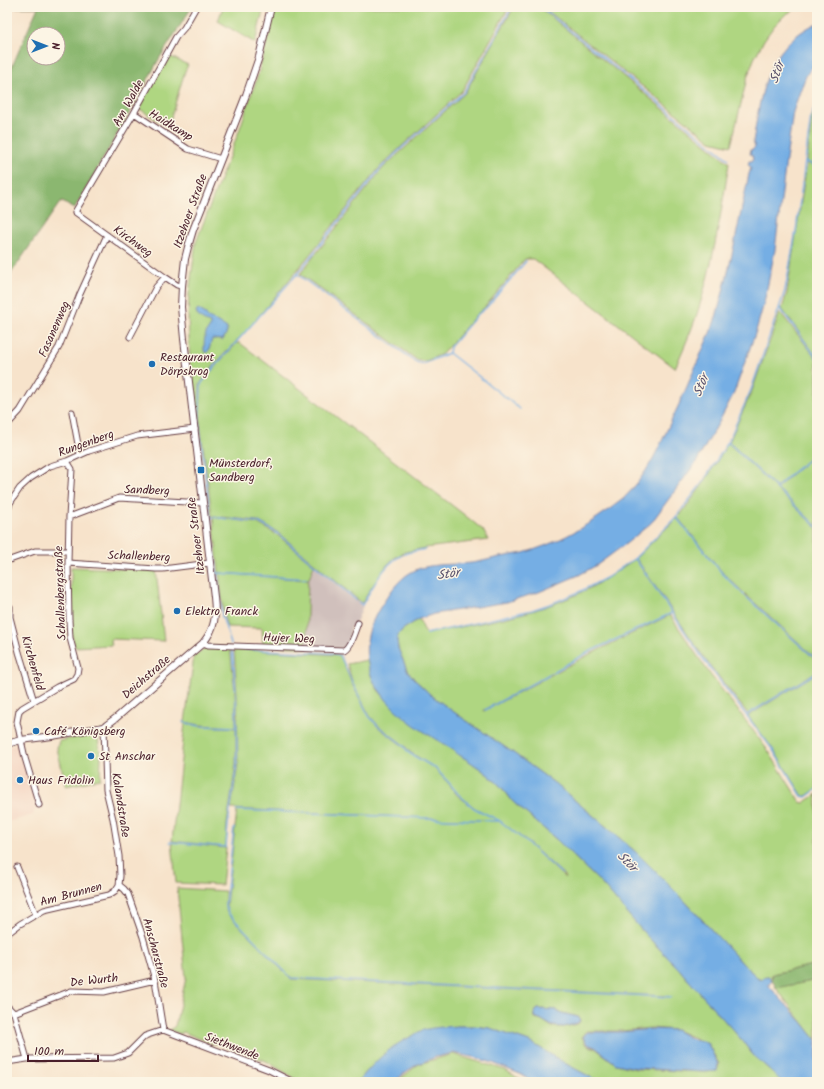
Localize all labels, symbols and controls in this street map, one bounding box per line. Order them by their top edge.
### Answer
north arrow [26,26,66,66]
text: N [46,43,64,50]
water label: Stör [764,56,792,86]
street label: Am Walde [108,76,149,130]
street label: Haidkamp [145,104,197,147]
street label: Itzehoer Straße [168,171,213,251]
street label: Kirchweg [109,221,157,262]
street label: Fasanenweg [34,298,75,360]
place label: Restaurant Dörpskrog [160,348,215,381]
marker: Restaurant Dörpskrog [147,359,157,369]
water label: Stör [688,369,716,400]
street label: Rungenberg [56,425,117,462]
place label: Münsterdorf, Sandberg [209,454,273,487]
marker: Münsterdorf, Sandberg [196,465,206,475]
street label: Sandberg [124,480,170,501]
street label: Itzehoer Straße [182,495,211,576]
street label: Schallenbergstraße [49,545,72,641]
street label: Schallenberg [107,546,171,567]
water label: Stör [436,562,463,586]
place label: Elektro Franck [185,602,258,621]
marker: Elektro Franck [172,606,182,616]
street label: Hujer Weg [263,628,315,649]
street label: Kirchenfeld [16,633,50,694]
street label: Deichstraße [118,650,175,704]
place label: Café Königsberg [44,722,126,741]
marker: Café Königsberg [31,726,41,736]
place label: St Anschar [99,747,156,766]
marker: St Anschar [86,751,96,761]
place label: Haus Fridolin [28,771,94,790]
street label: Kalandstraße [106,771,135,839]
marker: Haus Fridolin [15,775,25,785]
water label: Stör [612,847,644,879]
street label: Am Brunnen [38,877,104,912]
street label: Anscharstraße [137,916,174,991]
street label: De Wurth [69,969,119,992]
street label: Siethwende [202,1027,262,1066]
scale bar [28,1037,98,1063]
text: 100 m [34,1042,65,1061]

